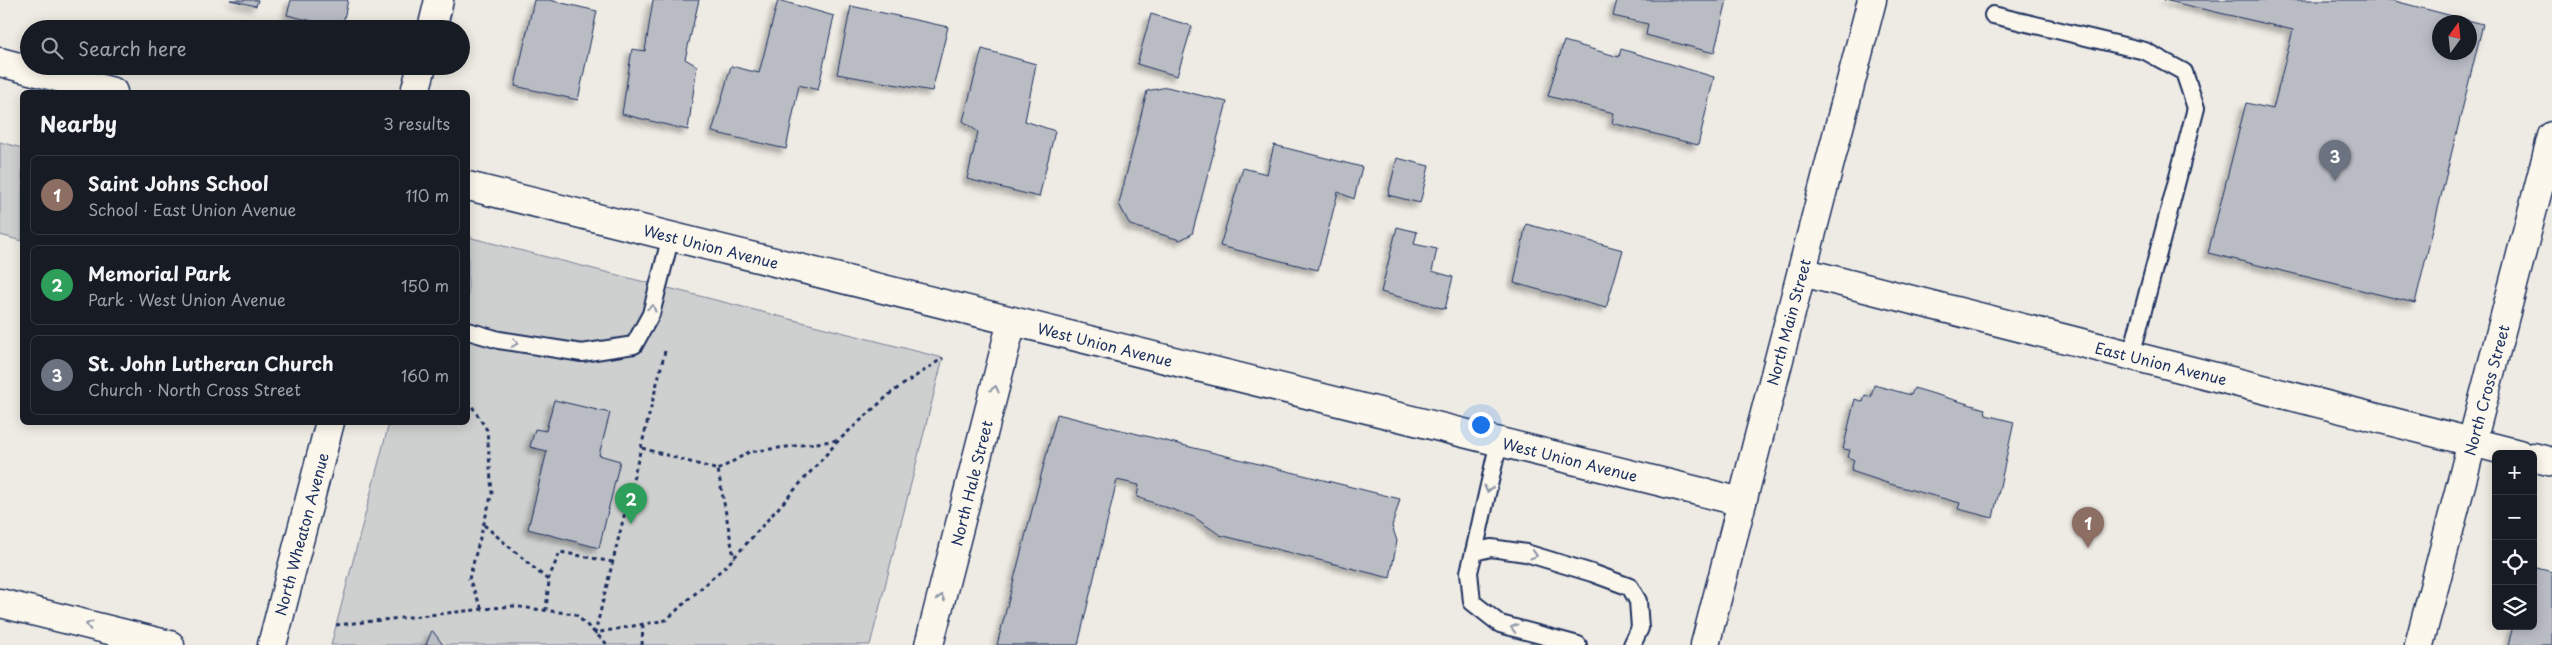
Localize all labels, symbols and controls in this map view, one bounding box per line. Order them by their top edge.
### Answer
north arrow [2432,15,2477,60]
search box [20,20,470,75]
icon: search [38,34,66,62]
text: Search here [78,34,187,62]
text: Nearby [40,107,117,139]
text: 3 results [383,111,450,135]
pin: 3 [2319,140,2351,181]
text: Saint Johns School [88,169,268,197]
text: 1 [53,183,61,207]
text: 110 m [406,183,449,207]
text: School · East Union Avenue [88,197,296,221]
street label: West Union Avenue [641,218,781,274]
street label: North Main Street [1760,256,1816,388]
text: Memorial Park [88,259,231,287]
text: 2 [51,273,63,297]
text: 150 m [401,273,449,297]
text: Park · West Union Avenue [88,287,286,311]
one-way arrow [647,304,657,312]
street label: West Union Avenue [1035,316,1175,372]
street label: North Cross Street [2457,322,2515,458]
street label: East Union Avenue [2093,336,2229,391]
one-way arrow [510,337,519,347]
text: St. John Lutheran Church [88,349,334,377]
text: 3 [52,363,62,387]
text: 160 m [401,363,449,387]
text: Church · North Cross Street [88,377,301,401]
one-way arrow [989,386,999,394]
your location [1468,412,1494,438]
street label: North Hale Street [944,418,998,548]
street label: West Union Avenue [1500,431,1640,487]
street label: North Wheaton Avenue [268,450,334,618]
map controls [2492,450,2537,630]
button: + [2492,450,2537,495]
pin: 2 [615,483,647,524]
one-way arrow [1483,484,1494,493]
button: − [2492,495,2537,540]
pin: 1 [2072,507,2104,548]
button: locate [2492,540,2537,585]
one-way arrow [1529,550,1538,560]
button: layers [2492,585,2537,630]
one-way arrow [936,594,946,602]
one-way arrow [84,620,93,631]
one-way arrow [1509,623,1518,634]

